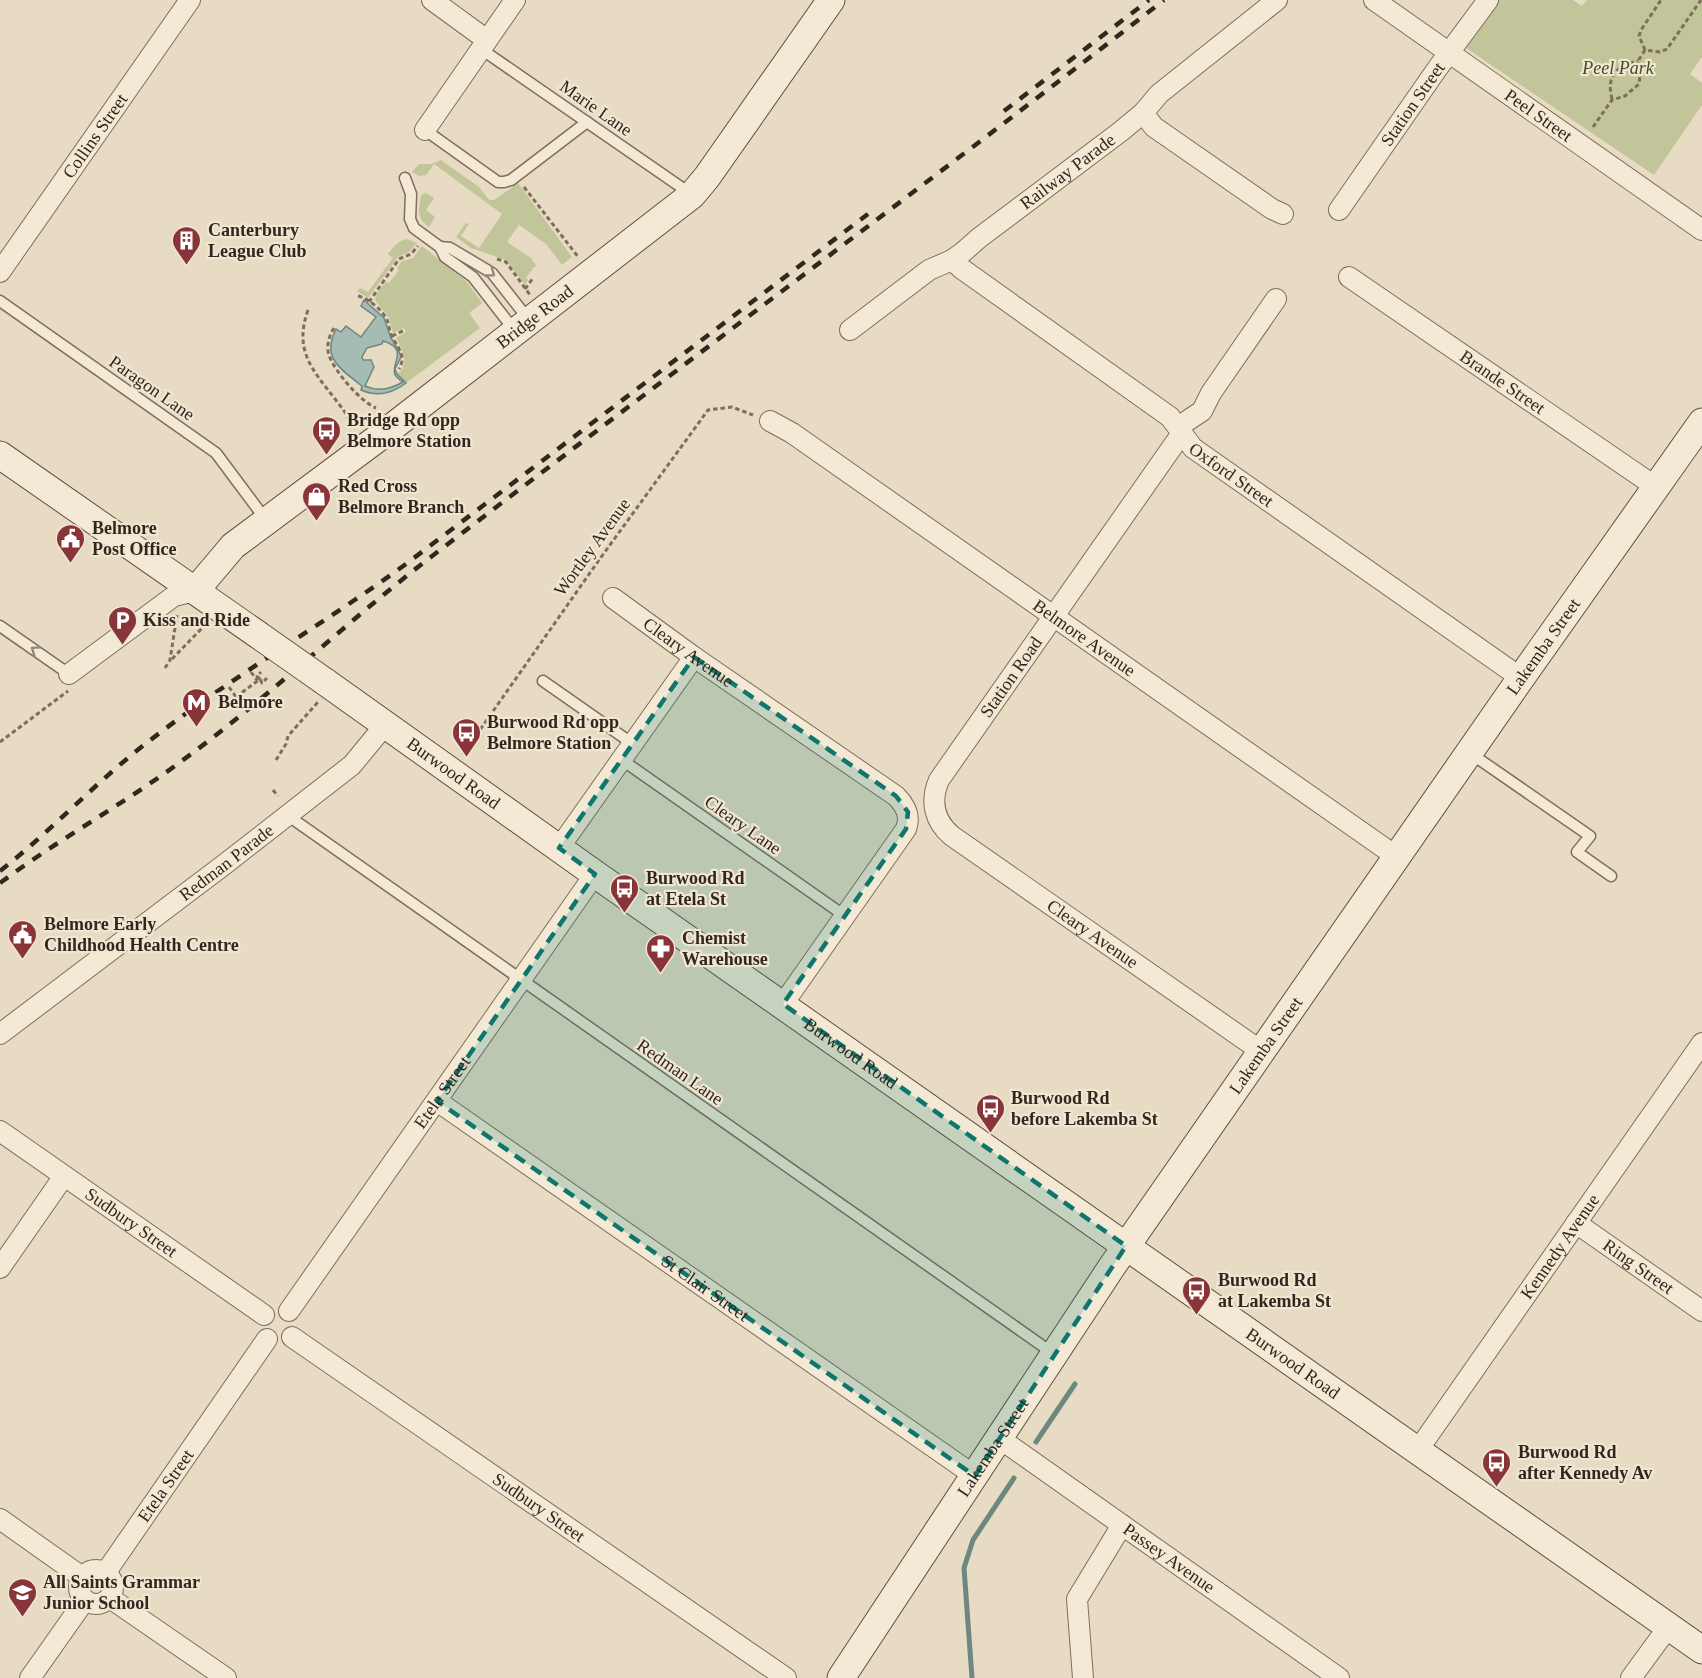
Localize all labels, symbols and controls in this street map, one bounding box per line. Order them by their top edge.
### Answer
street label: Station Street [1377,58,1449,150]
park label: Peel Park [1581,58,1655,78]
street label: Marie Lane [556,76,636,140]
street label: Peel Street [1501,85,1576,146]
street label: Collins Street [59,90,131,182]
street label: Railway Parade [1016,129,1119,214]
place label: Canterbury League Club [208,220,307,261]
building icon: Canterbury League Club [171,224,203,266]
one-way arrow [484,266,495,277]
street label: Bridge Road [493,281,577,353]
street label: Brande Street [1456,346,1549,418]
street label: Paragon Lane [106,351,198,425]
place label: Bridge Rd opp Belmore Station [347,410,471,451]
bus stop icon: Bridge Rd opp Belmore Station [310,414,342,456]
street label: Oxford Street [1185,438,1277,511]
place label: Red Cross Belmore Branch [338,476,464,517]
shop icon: Red Cross Belmore Branch [301,480,333,522]
street label: Wortley Avenue [550,494,634,600]
place label: Belmore Post Office [92,518,176,559]
public building icon: Belmore Post Office [55,522,87,564]
street label: Lakemba Street [1502,594,1584,699]
street label: Belmore Avenue [1029,595,1139,681]
parking icon: Kiss and Ride [106,604,138,646]
place label: Kiss and Ride [143,610,250,630]
street label: Cleary Avenue [639,613,737,691]
street label: Station Road [976,633,1046,721]
one-way arrow [30,646,41,657]
metro station icon: Belmore [181,686,213,728]
place label: Belmore [218,692,283,712]
place label: Burwood Rd opp Belmore Station [487,712,619,753]
bus stop icon: Burwood Rd opp Belmore Station [450,716,482,758]
street label: Burwood Road [403,733,504,813]
street label: Cleary Lane [701,791,785,859]
street label: Redman Parade [175,820,278,905]
place label: Burwood Rd at Etela St [646,868,745,909]
bus stop icon: Burwood Rd at Etela St [609,872,641,914]
street label: Cleary Avenue [1043,895,1142,972]
place label: Belmore Early Childhood Health Centre [44,914,239,955]
public building icon: Belmore Early Childhood Health Centre [7,918,39,960]
place label: Chemist Warehouse [682,928,768,969]
pharmacy icon: Chemist Warehouse [645,932,677,974]
street label: Lakemba Street [1225,993,1306,1098]
street label: Burwood Road [800,1014,901,1093]
street label: Redman Lane [633,1035,727,1109]
street label: Etela Street [410,1052,474,1132]
place label: Burwood Rd before Lakemba St [1011,1088,1158,1129]
bus stop icon: Burwood Rd before Lakemba St [974,1092,1006,1134]
street label: Sudbury Street [81,1184,181,1261]
street label: Kennedy Avenue [1516,1190,1603,1303]
street label: Ring Street [1599,1235,1677,1298]
street label: St Clair Street [658,1251,753,1325]
place label: Burwood Rd at Lakemba St [1218,1270,1331,1311]
bus stop icon: Burwood Rd at Lakemba St [1181,1274,1213,1316]
street label: Burwood Road [1242,1324,1343,1403]
street label: Lakemba Street [953,1395,1032,1500]
place label: Burwood Rd after Kennedy Av [1518,1442,1652,1483]
street label: Etela Street [134,1446,198,1526]
bus stop icon: Burwood Rd after Kennedy Av [1481,1446,1513,1488]
street label: Sudbury Street [489,1469,589,1546]
street label: Passey Avenue [1119,1519,1218,1597]
place label: All Saints Grammar Junior School [43,1572,200,1613]
school or university icon: All Saints Grammar Junior School [6,1576,38,1618]

